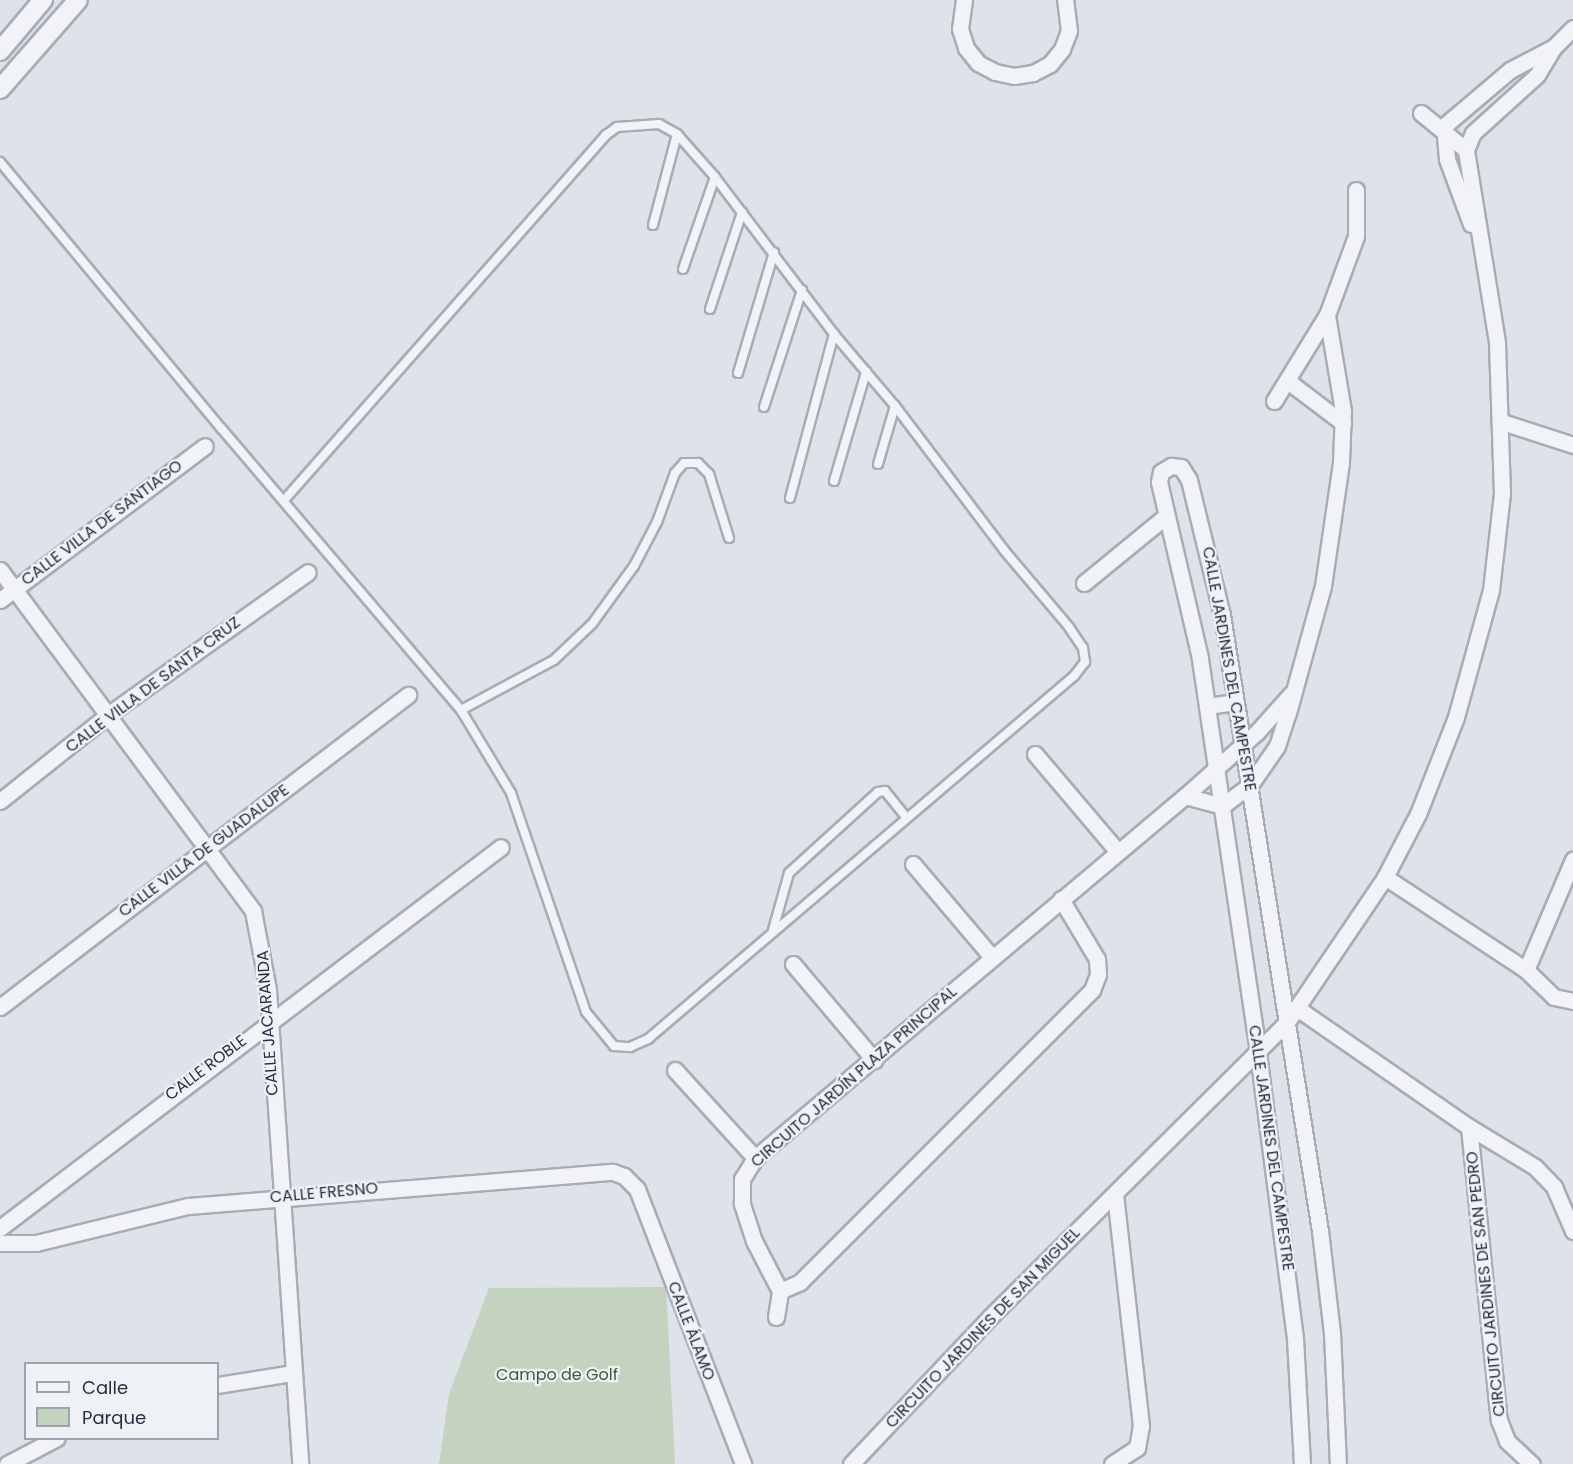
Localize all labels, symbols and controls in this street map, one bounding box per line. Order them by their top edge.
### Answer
street label: CALLE VILLA DE SANTIAGO [18,456,186,590]
street label: CALLE JARDINES DEL CAMPESTRE [1198,545,1260,793]
street label: CALLE VILLA DE SANTA CRUZ [62,613,244,757]
street label: CALLE VILLA DE GUADALUPE [115,781,293,921]
street label: CALLE JACARANDA [253,950,283,1096]
street label: CIRCUITO JARDÍN PLAZA PRINCIPAL [747,982,961,1172]
street label: CALLE JARDINES DEL CAMPESTRE [1244,1024,1298,1272]
street label: CALLE ROBLE [162,1031,250,1105]
street label: CIRCUITO JARDINES DE SAN PEDRO [1463,1150,1509,1418]
street label: CALLE FRESNO [269,1179,379,1207]
street label: CIRCUITO JARDINES DE SAN MIGUEL [882,1224,1084,1432]
street label: CALLE ÁLAMO [663,1279,719,1383]
legend [24,1362,219,1440]
park label: Campo de Golf [496,1365,618,1385]
text: Calle [82,1375,128,1400]
text: Parque [82,1405,146,1430]

